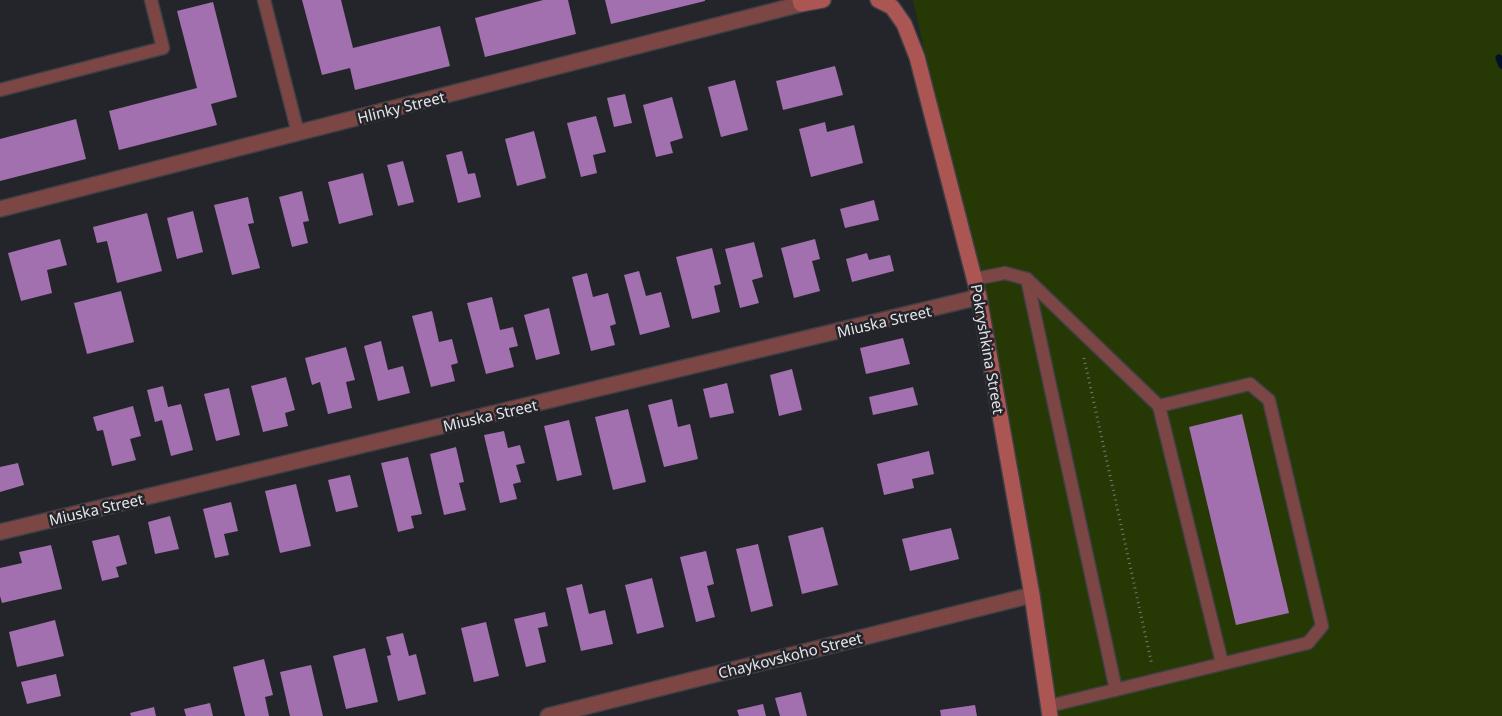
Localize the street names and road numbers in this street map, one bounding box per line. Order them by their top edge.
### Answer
street label: Hlinky Street [355,86,447,128]
street label: Pokryshkina Street [967,282,1009,416]
street label: Miuska Street [835,300,934,342]
street label: Miuska Street [441,394,540,436]
street label: Miuska Street [47,488,146,530]
street label: Chaykovskoho Street [716,627,865,683]

